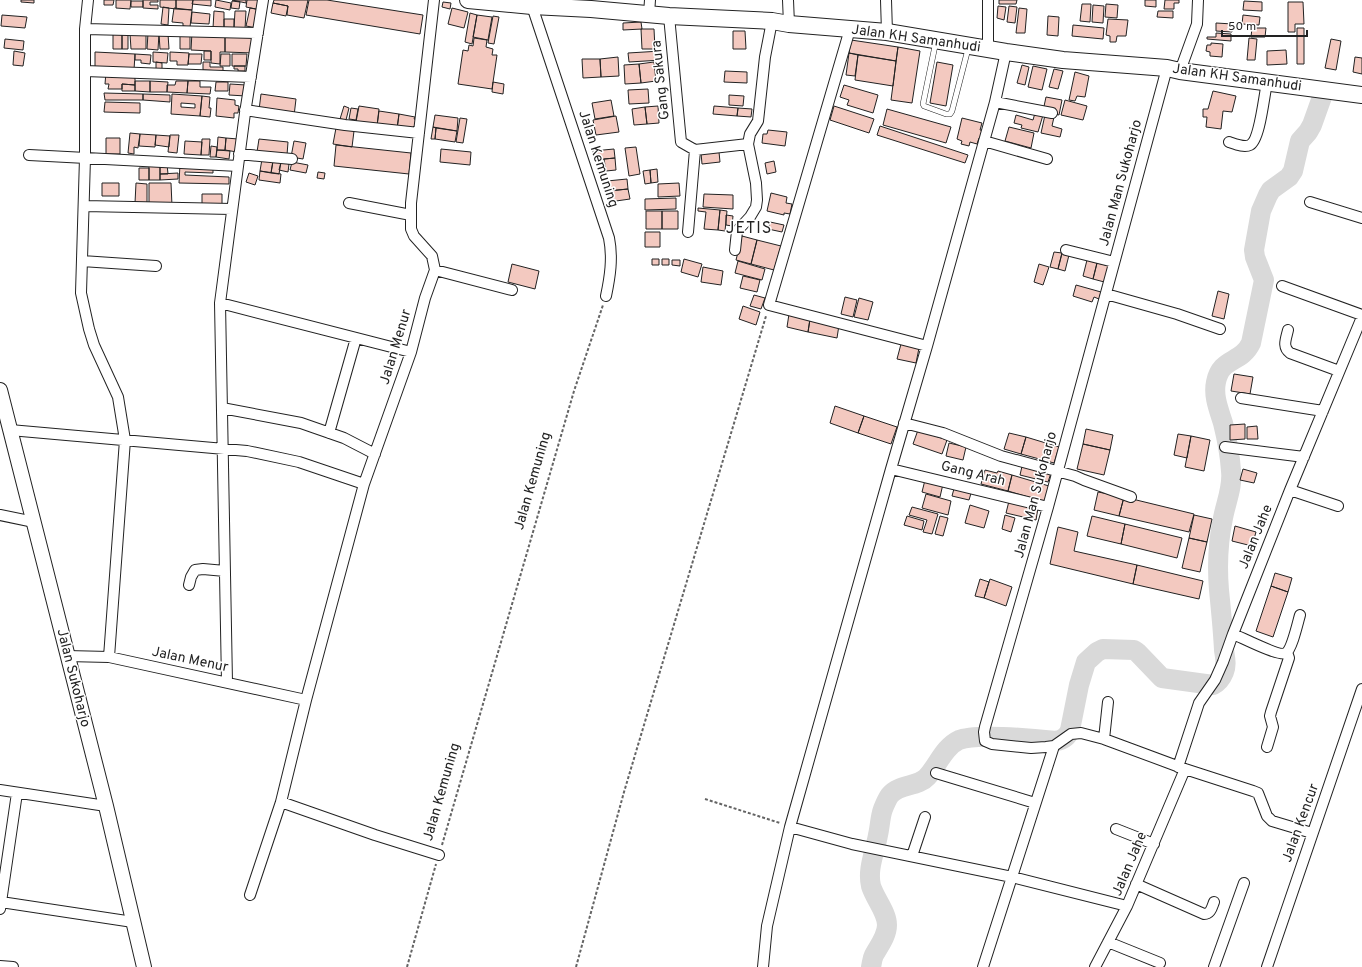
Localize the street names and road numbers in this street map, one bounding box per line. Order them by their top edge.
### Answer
street label: Jalan KH Samanhudi [850,22,982,56]
street label: Gang Sakura [648,39,674,121]
street label: Jalan KH Samanhudi [1171,61,1303,95]
street label: Jalan Kemuning [574,108,622,210]
street label: Jalan Man Sukoharjo [1096,118,1146,248]
street label: Jalan Menur [377,307,416,387]
street label: Jalan Kemuning [511,430,555,532]
street label: Jalan Man Sukoharjo [1011,430,1061,560]
street label: Gang Arah [939,458,1007,490]
street label: Jalan Jahe [1235,502,1277,572]
street label: Jalan Sukoharjo [53,627,93,729]
street label: Jalan Menur [150,644,230,677]
street label: Jalan Kemuning [420,741,464,843]
street label: Jalan Kencur [1279,781,1323,865]
street label: Jalan Jahe [1109,829,1151,899]

